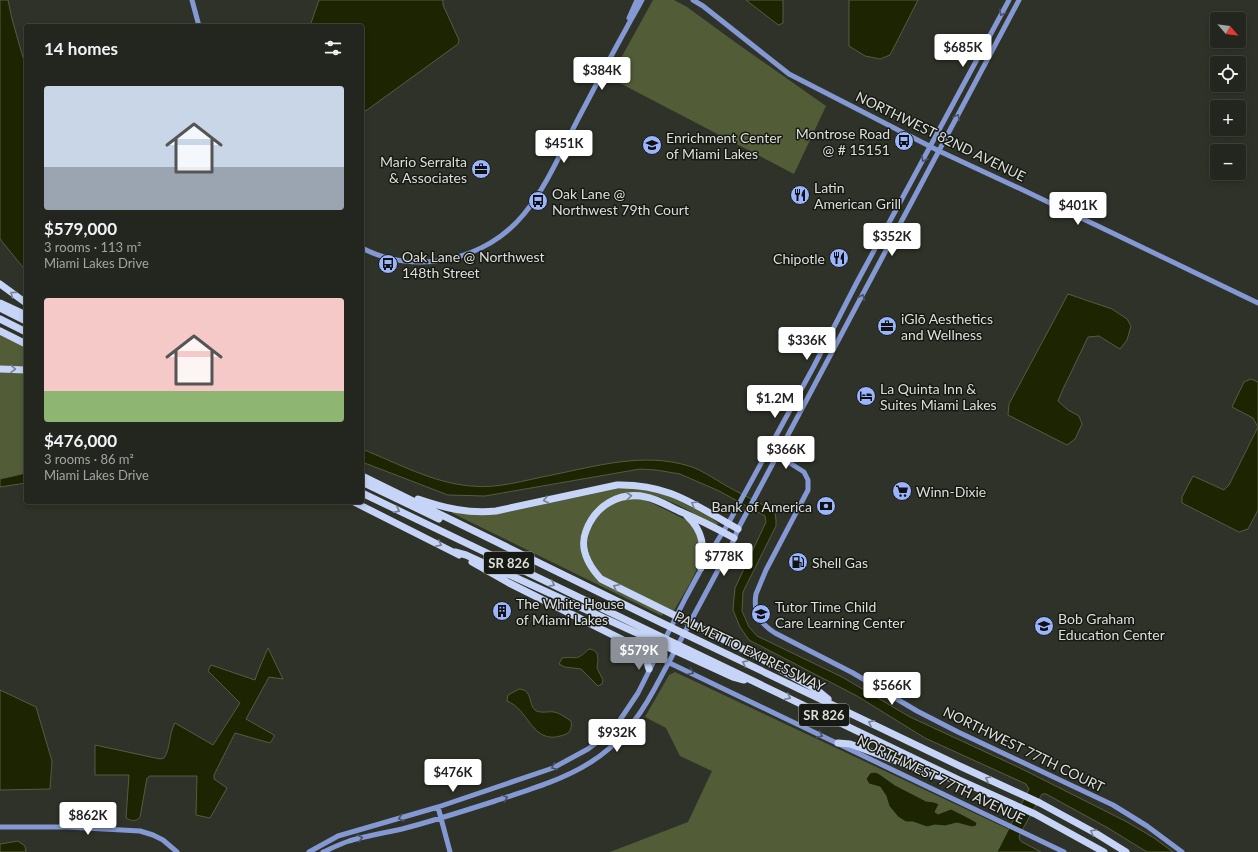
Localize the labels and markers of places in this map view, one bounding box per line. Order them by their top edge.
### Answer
pin: $685K [935,34,991,68]
pin: $384K [574,57,630,91]
place label: Montrose Road @ # 15151 [796,125,890,158]
place label: Enrichment Center of Miami Lakes [666,129,782,162]
pin: $451K [536,130,592,164]
bus stop icon: Montrose Road @ # 15151 [893,130,915,152]
school or university icon: Enrichment Center of Miami Lakes [641,134,663,156]
place label: Mario Serralta & Associates [380,153,467,186]
office icon: Mario Serralta & Associates [470,158,492,180]
place label: Latin American Grill [814,179,901,212]
restaurant icon: Latin American Grill [789,184,811,206]
place label: Oak Lane @ Northwest 79th Court [552,185,689,218]
bus stop icon: Oak Lane @ Northwest 79th Court [527,190,549,212]
pin: $401K [1050,192,1106,226]
pin: $352K [864,223,920,257]
restaurant icon: Chipotle [828,247,850,269]
place label: Oak Lane @ Northwest 148th Street [402,248,545,281]
place label: Chipotle [773,250,825,267]
bus stop icon: Oak Lane @ Northwest 148th Street [377,253,399,275]
place label: iGlō Aesthetics and Wellness [901,310,993,343]
office icon: iGlō Aesthetics and Wellness [876,315,898,337]
pin: $336K [779,327,835,361]
place label: La Quinta Inn & Suites Miami Lakes [880,380,997,413]
pin: $1.2M [747,385,803,419]
hotel icon: La Quinta Inn & Suites Miami Lakes [855,385,877,407]
pin: $366K [758,436,814,470]
supermarket icon: Winn-Dixie [891,480,913,502]
place label: Winn-Dixie [916,483,986,500]
bank icon: Bank of America [815,495,837,517]
place label: Bank of America [712,498,812,515]
pin: $778K [696,543,752,577]
fuel station icon: Shell Gas [787,551,809,573]
place label: Shell Gas [812,554,868,571]
place label: The White House of Miami Lakes [516,595,624,628]
place label: Tutor Time Child Care Learning Center [775,598,905,631]
building icon: The White House of Miami Lakes [491,600,513,622]
school or university icon: Tutor Time Child Care Learning Center [750,603,772,625]
place label: Bob Graham Education Center [1058,610,1165,643]
school or university icon: Bob Graham Education Center [1033,615,1055,637]
pin: $579K [611,637,667,671]
pin: $566K [864,672,920,706]
pin: $932K [589,719,645,753]
pin: $476K [425,759,481,793]
pin: $862K [60,802,116,836]

